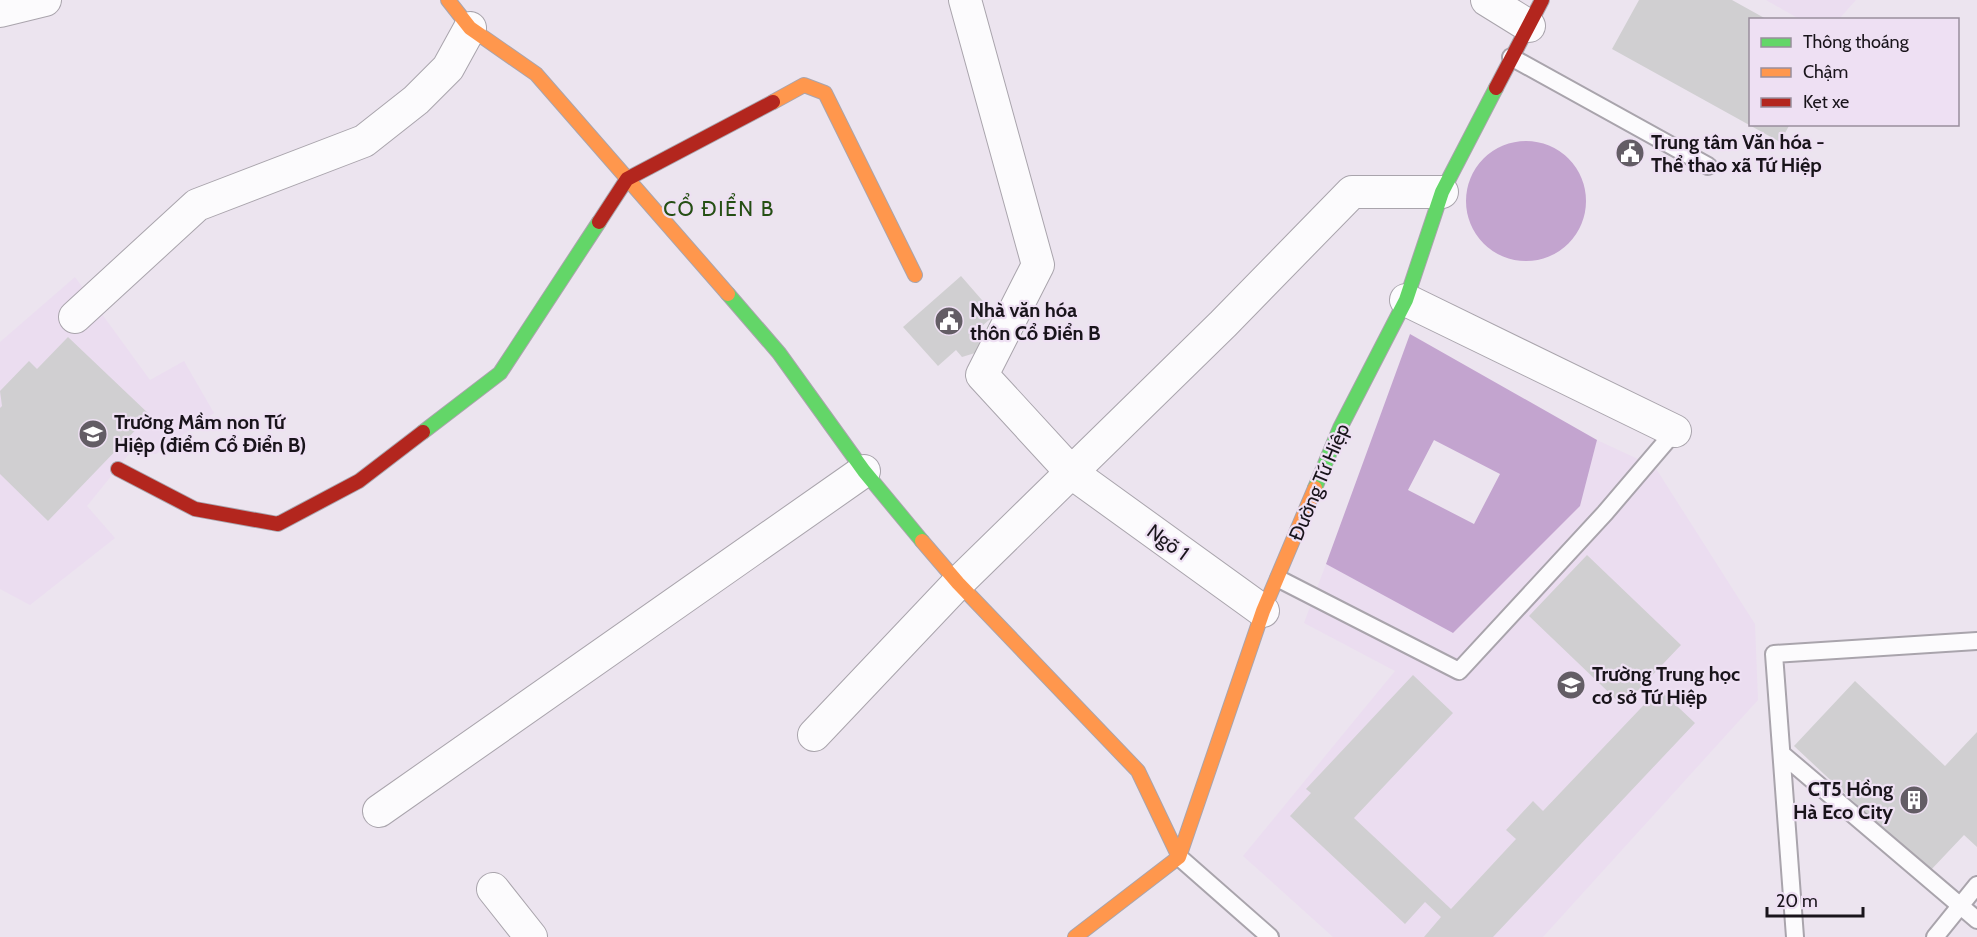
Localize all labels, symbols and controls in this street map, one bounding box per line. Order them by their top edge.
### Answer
legend [1749,18,1959,126]
text: Thông thoáng [1803,31,1910,53]
text: Chậm [1803,61,1848,83]
text: Kẹt xe [1803,91,1849,113]
place label: Trung tâm Văn hóa - Thể thao xã Tứ Hiệp [1651,130,1825,177]
public building icon: Trung tâm Văn hóa - Thể thao xã Tứ Hiệp [1614,137,1646,169]
district label: CỔ ĐIỂN B [663,193,775,221]
place label: Nhà văn hóa thôn Cổ Điển B [970,298,1101,345]
public building icon: Nhà văn hóa thôn Cổ Điển B [933,305,965,337]
place label: Trường Mầm non Tứ Hiệp (điểm Cổ Điển B) [114,410,306,457]
school or university icon: Trường Mầm non Tứ Hiệp (điểm Cổ Điển B) [77,418,109,450]
street label: Đường Tứ Hiệp [1283,420,1355,544]
street label: Ngõ 1 [1142,519,1194,565]
place label: Trường Trung học cơ sở Tứ Hiệp [1592,662,1740,709]
school or university icon: Trường Trung học cơ sở Tứ Hiệp [1555,669,1587,701]
place label: CT5 Hồng Hà Eco City [1793,777,1893,824]
building icon: CT5 Hồng Hà Eco City [1898,784,1930,816]
scale bar [1767,880,1863,918]
text: 20 m [1776,890,1818,912]

